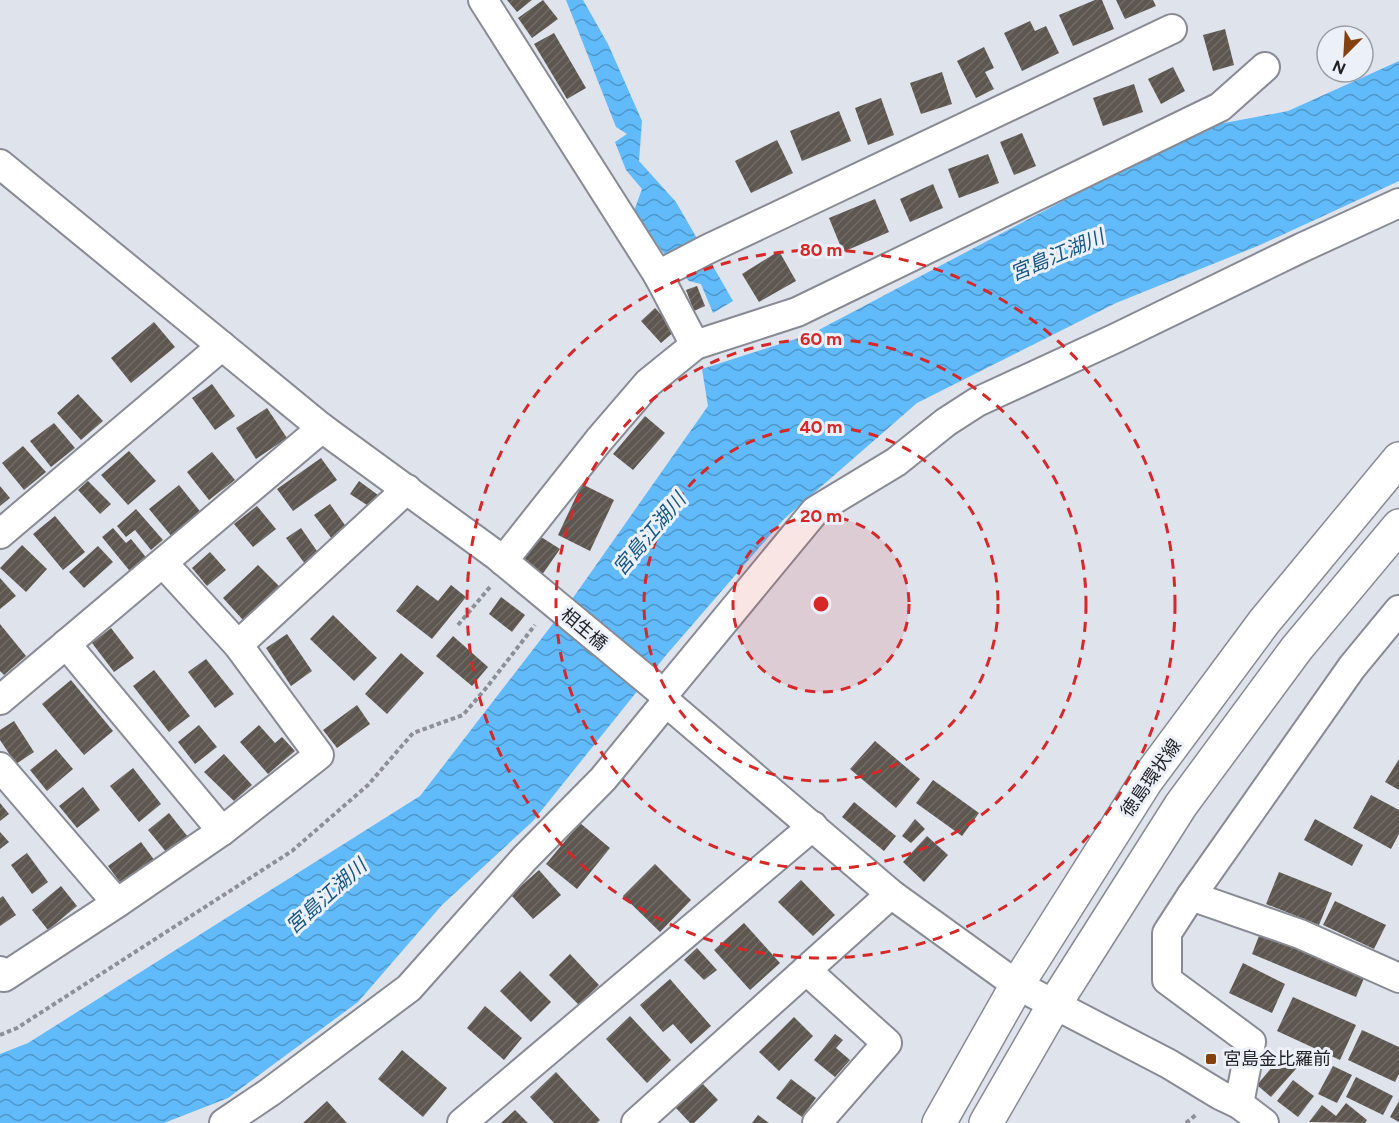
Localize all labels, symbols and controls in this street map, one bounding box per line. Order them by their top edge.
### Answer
north arrow [1315,24,1375,84]
text: N [1330,56,1349,78]
water label: 宮島江湖川 [1006,224,1110,286]
text: 80 m [800,239,842,261]
text: 60 m [800,328,842,350]
text: 40 m [799,416,843,438]
water label: 宮島江湖川 [608,486,692,580]
text: 20 m [800,505,842,527]
centre of rings [811,594,831,614]
street label: 相生橋 [556,603,612,655]
street label: 徳島環状線 [1116,735,1186,821]
water label: 宮島江湖川 [281,852,373,938]
place label: 宮島金比羅前 [1223,1048,1331,1070]
marker: 宮島金比羅前 [1204,1052,1218,1066]

